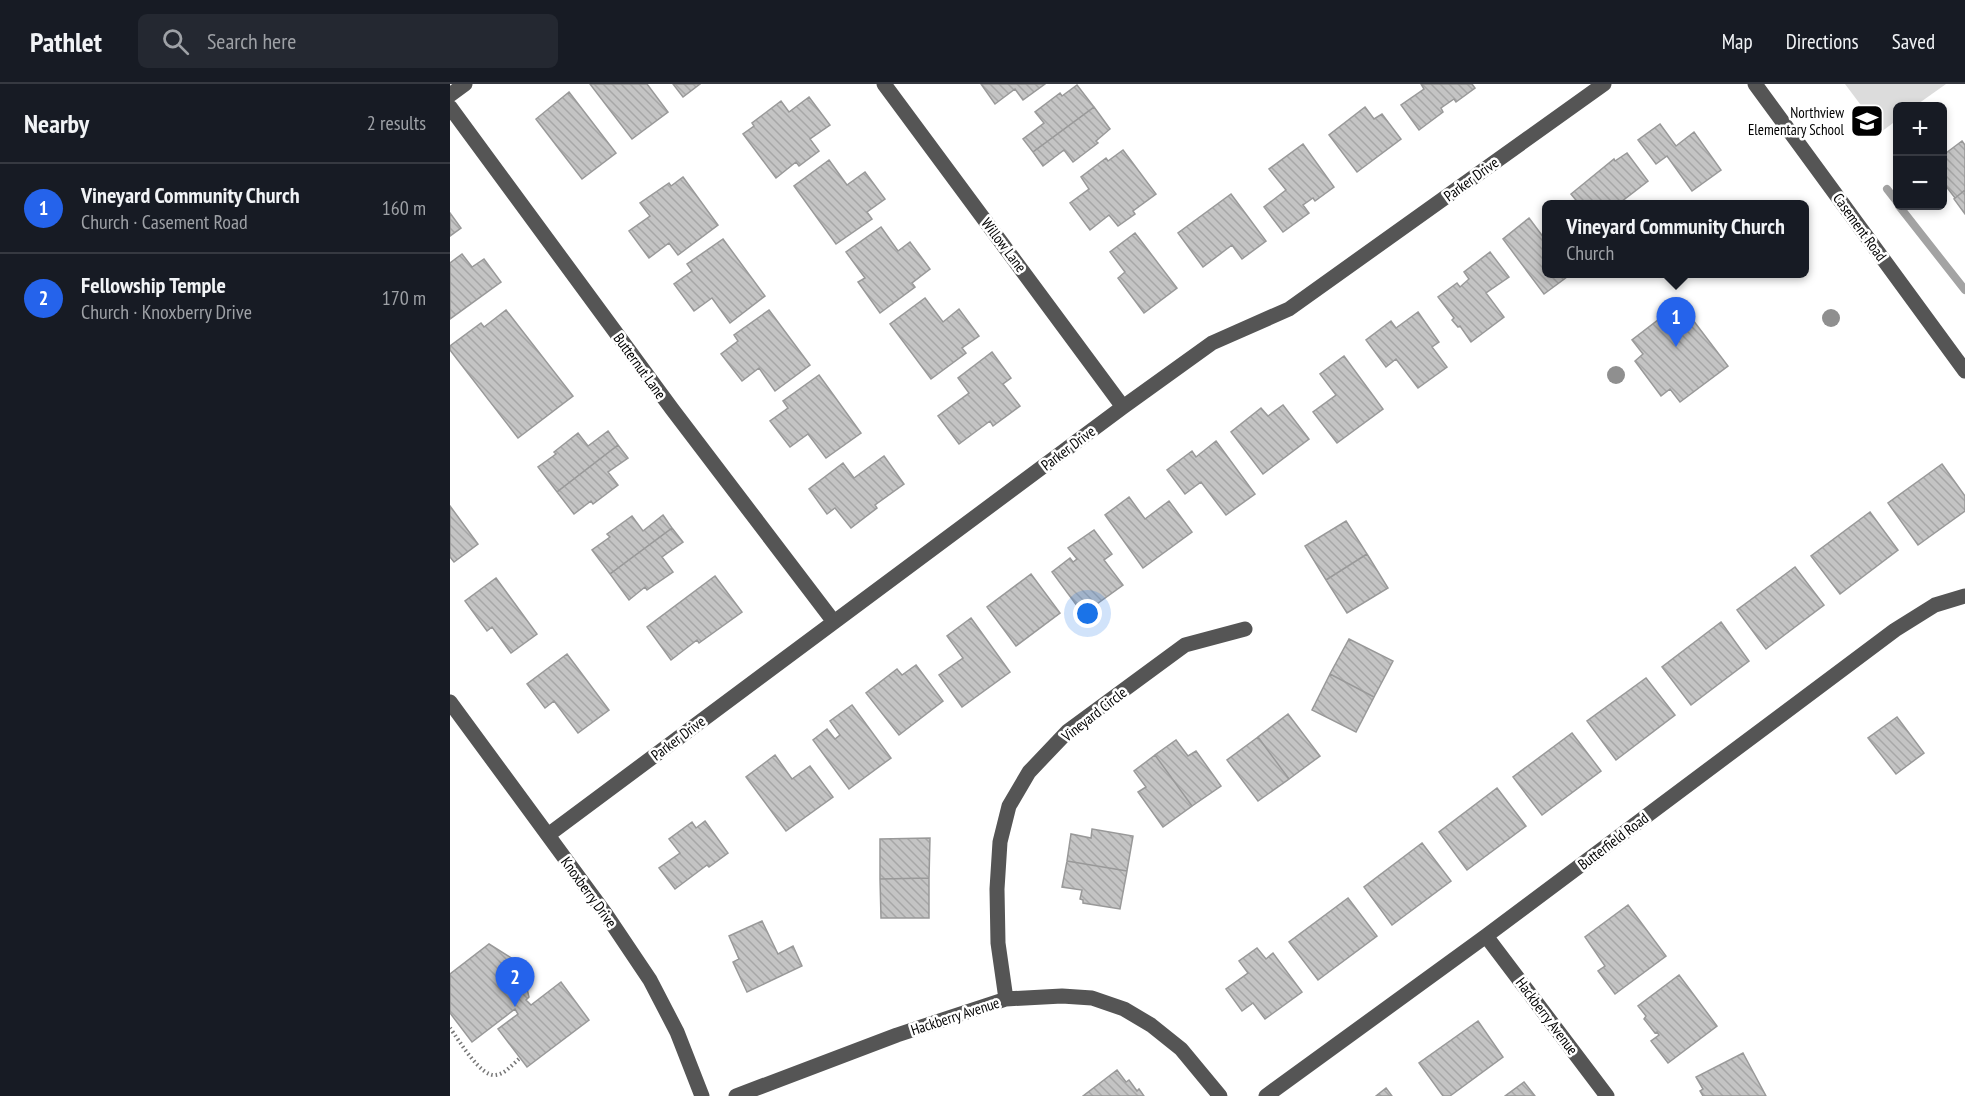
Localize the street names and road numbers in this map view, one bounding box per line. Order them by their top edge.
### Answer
street label: Parker Drive [1440,153,1502,205]
street label: Casement Road [1829,189,1891,265]
street label: Willow Lane [977,214,1031,276]
street label: Butternut Lane [610,329,670,403]
street label: Parker Drive [1037,421,1099,475]
street label: Vineyard Circle [1057,683,1130,746]
street label: Parker Drive [647,711,709,765]
street label: Butterfield Road [1574,808,1652,874]
street label: Knoxberry Drive [557,853,621,931]
street label: Hackberry Avenue [1512,974,1582,1058]
street label: Hackberry Avenue [908,993,1002,1039]

